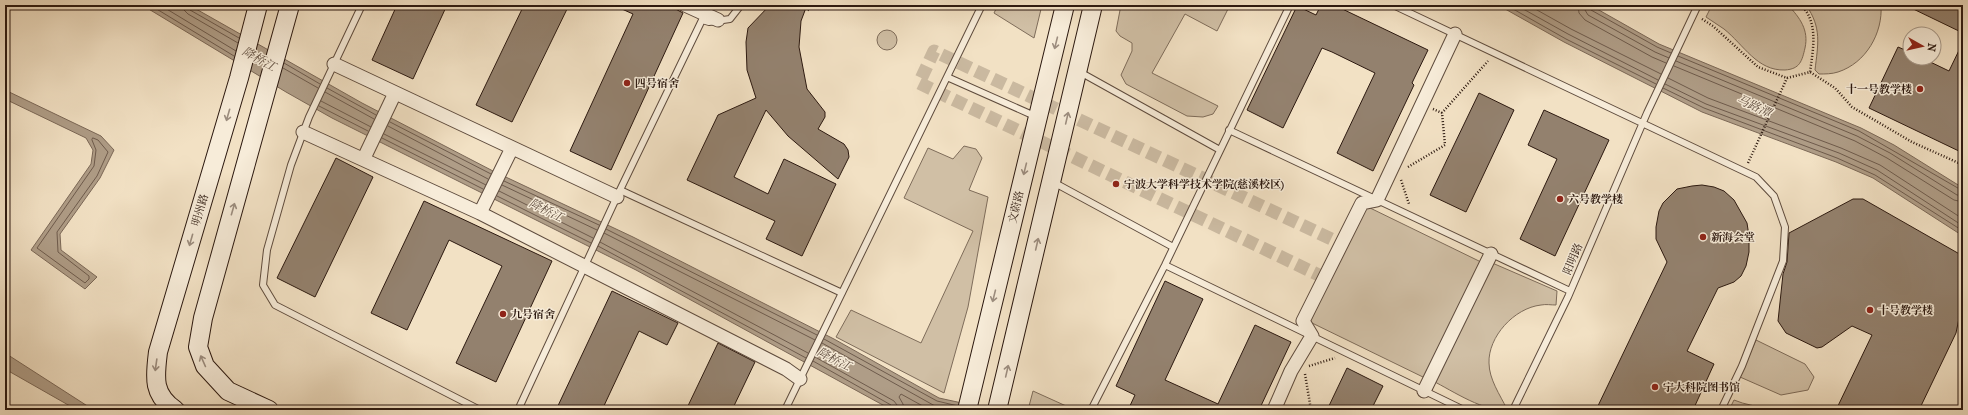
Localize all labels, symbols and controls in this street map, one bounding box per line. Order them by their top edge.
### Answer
north arrow [1902,26,1942,66]
one-way arrow [1051,36,1059,49]
text: N [1924,42,1938,53]
water label: 降桥江 [240,44,280,75]
place label: 四号宿舍 [635,77,680,90]
marker: 四号宿舍 [622,78,632,88]
place label: 十一号教学楼 [1846,83,1912,96]
marker: 十一号教学楼 [1915,84,1925,94]
water label: 马路潭 [1735,92,1775,121]
one-way arrow [224,108,231,121]
one-way arrow [1063,112,1071,125]
one-way arrow [1021,162,1028,175]
place label: 宁波大学科学技术学院(慈溪校区) [1124,178,1284,191]
marker: 宁波大学科学技术学院(慈溪校区) [1111,179,1121,189]
street label: 文蔚路 [1006,189,1026,225]
street label: 明州路 [189,192,211,228]
place label: 六号教学楼 [1568,193,1623,206]
marker: 六号教学楼 [1555,194,1565,204]
water label: 降桥江 [527,196,567,225]
one-way arrow [230,203,237,216]
place label: 新海会堂 [1711,231,1755,244]
marker: 新海会堂 [1698,232,1708,242]
one-way arrow [187,233,194,246]
one-way arrow [1033,238,1041,251]
street label: 阳明路 [1561,241,1585,277]
one-way arrow [990,289,998,302]
place label: 十号教学楼 [1878,304,1933,317]
marker: 十号教学楼 [1865,305,1875,315]
place label: 九号宿舍 [511,308,556,321]
marker: 九号宿舍 [498,309,508,319]
water label: 降桥江 [815,345,855,374]
one-way arrow [199,355,207,367]
one-way arrow [152,358,160,371]
one-way arrow [1003,365,1011,378]
place label: 宁大科院图书馆 [1663,381,1740,394]
marker: 宁大科院图书馆 [1650,382,1660,392]

